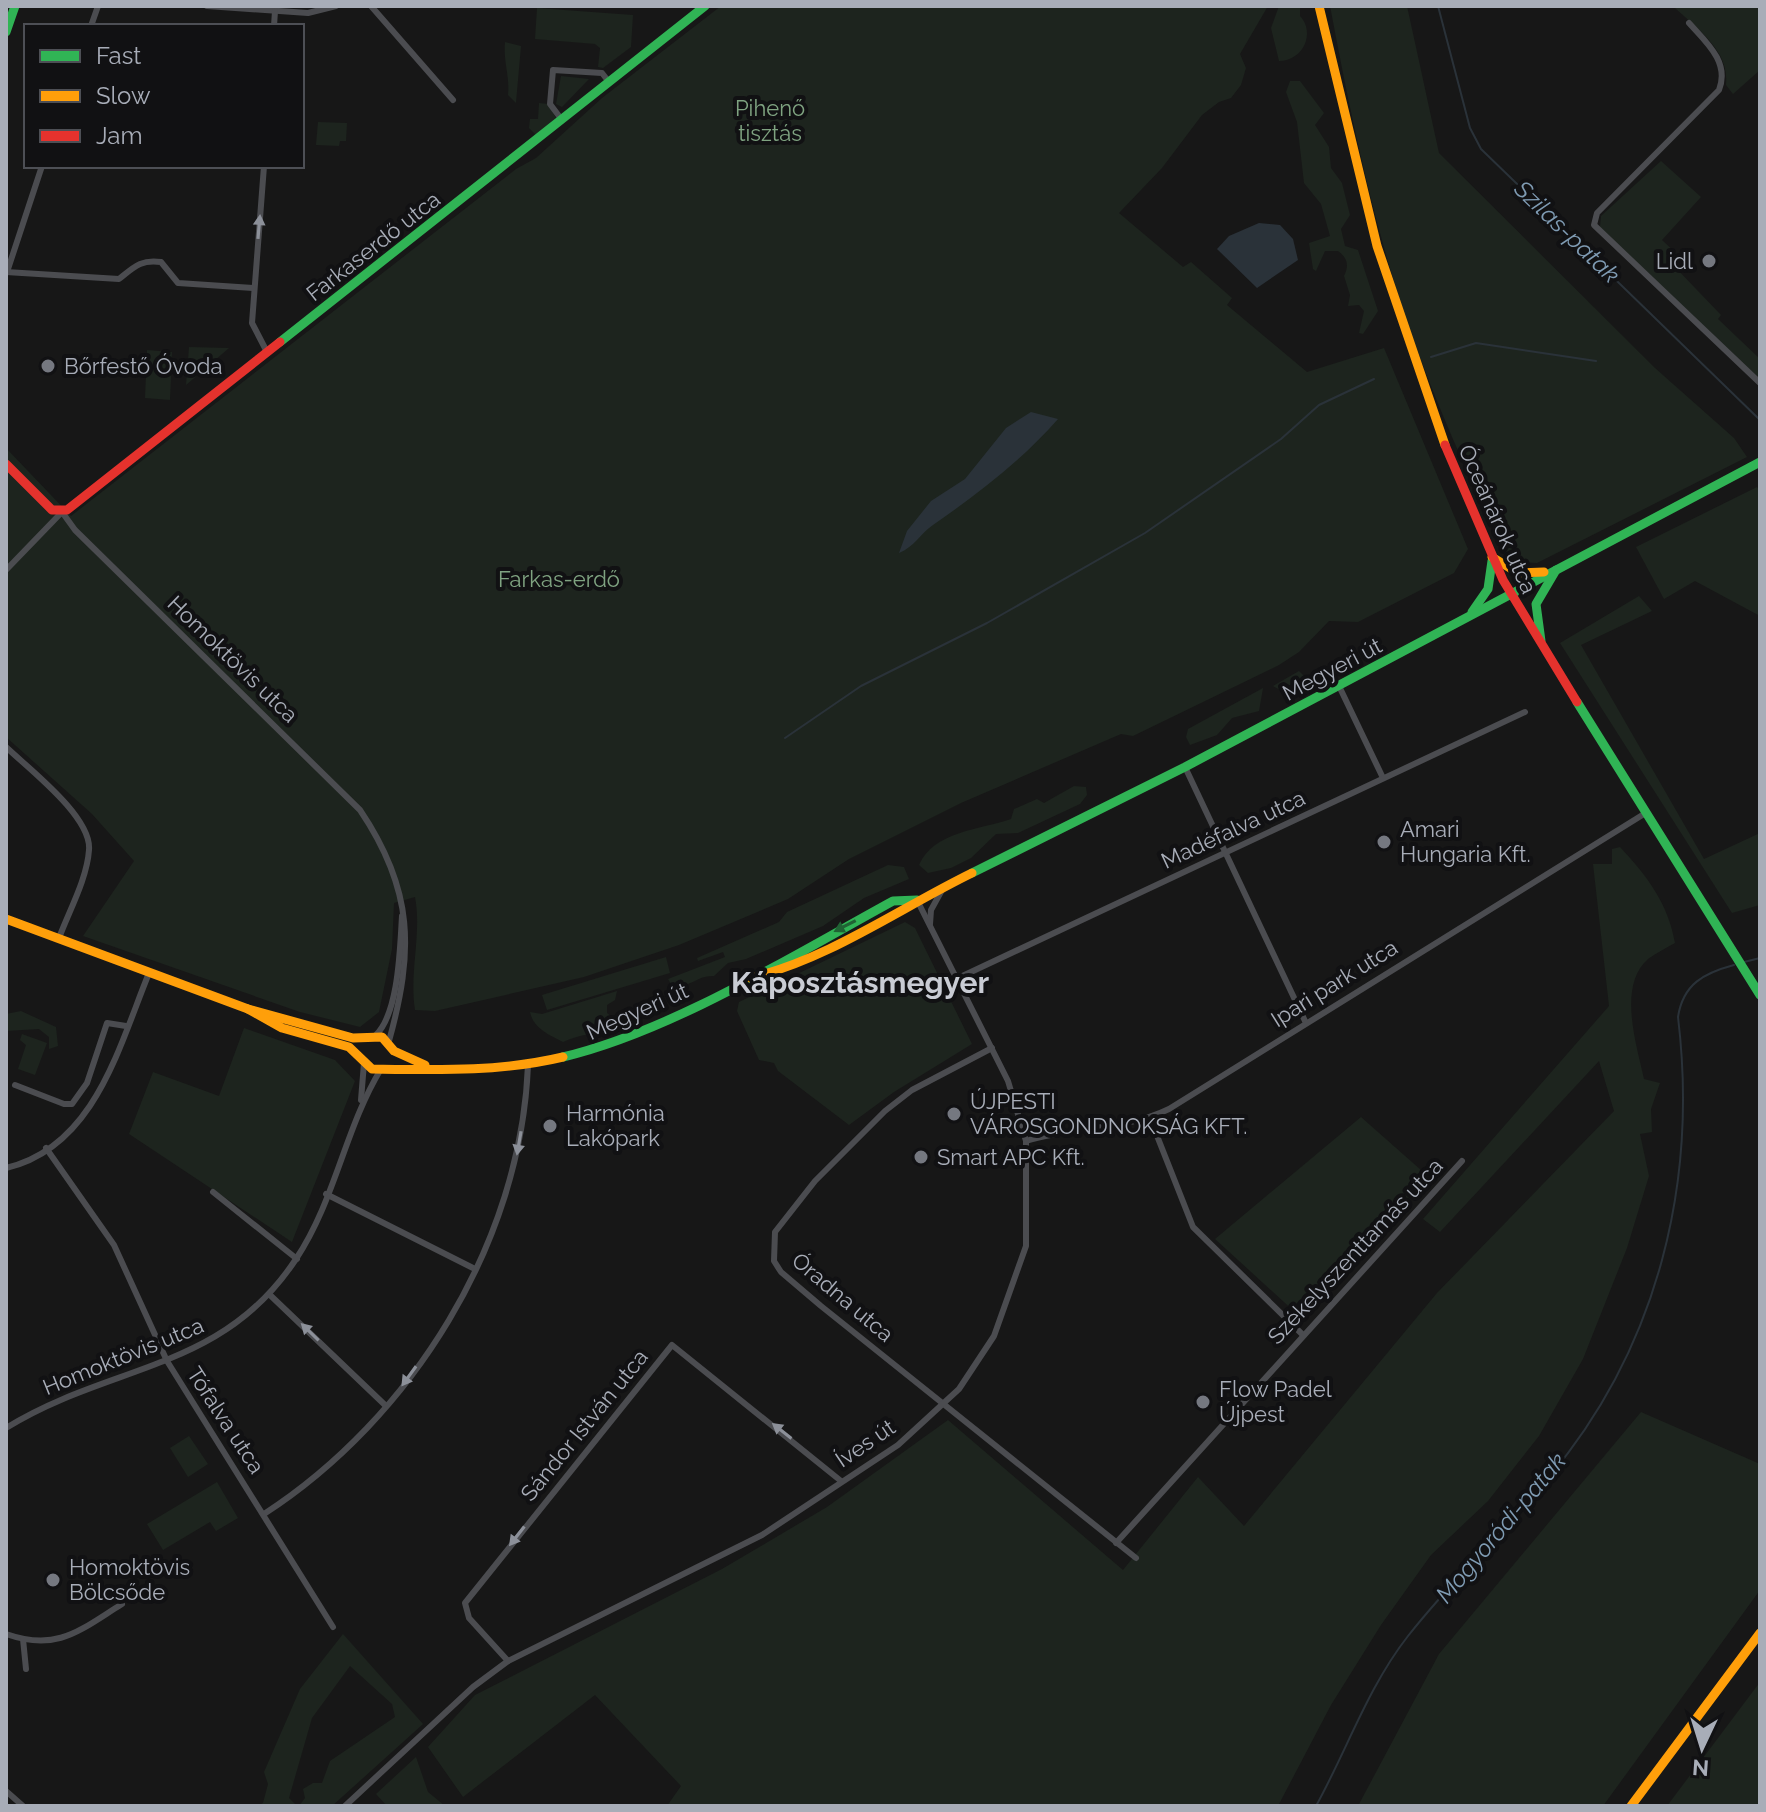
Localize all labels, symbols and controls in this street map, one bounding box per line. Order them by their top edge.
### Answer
legend [24,24,304,168]
text: Fast [96,41,141,70]
text: Slow [96,81,151,110]
park label: Pihenő tisztás [735,95,805,146]
text: Jam [96,121,142,150]
water label: Szilas-patak [1508,174,1626,289]
street label: Farkaserdő utca [301,186,445,306]
one-way arrow [252,214,265,239]
place label: Lidl [1656,248,1693,274]
marker: Lidl [1700,252,1718,270]
place label: Bőrfestő Óvoda [64,353,222,379]
marker: Bőrfestő Óvoda [39,357,57,375]
street label: Óceánárok utca [1454,441,1542,597]
park label: Farkas-erdő [498,566,620,592]
street label: Homoktövis utca [162,590,304,728]
street label: Megyeri út [1278,632,1387,706]
street label: Madéfalva utca [1157,784,1309,874]
place label: Amari Hungaria Kft. [1400,816,1531,867]
marker: Amari Hungaria Kft. [1375,833,1393,851]
one-way arrow [833,919,856,932]
street label: Ipari park utca [1266,934,1402,1032]
district label: Káposztásmegyer [731,965,989,1000]
street label: Megyeri út [582,977,692,1045]
place label: ÚJPESTI VÁROSGONDNOKSÁG KFT. [970,1088,1247,1139]
place label: Harmónia Lakópark [566,1100,665,1151]
marker: ÚJPESTI VÁROSGONDNOKSÁG KFT. [945,1105,963,1123]
marker: Harmónia Lakópark [541,1117,559,1135]
one-way arrow [513,1131,525,1156]
place label: Smart APC Kft. [937,1144,1085,1170]
marker: Smart APC Kft. [912,1148,930,1166]
street label: Székelyszenttamás utca [1262,1153,1448,1349]
street label: Óradna utca [787,1247,899,1347]
street label: Homoktövis utca [39,1312,207,1400]
one-way arrow [301,1324,320,1342]
street label: Sándor István utca [515,1344,653,1506]
street label: Tófalva utca [182,1362,270,1478]
one-way arrow [402,1365,417,1386]
place label: Flow Padel Újpest [1219,1376,1332,1427]
marker: Flow Padel Újpest [1194,1393,1212,1411]
street label: Íves út [830,1413,900,1472]
one-way arrow [772,1423,792,1439]
water label: Mogyoródi-patak [1429,1447,1572,1609]
one-way arrow [510,1526,526,1546]
place label: Homoktövis Bölcsőde [69,1554,190,1605]
marker: Homoktövis Bölcsőde [44,1571,62,1589]
north arrow [1662,1708,1742,1788]
text: N [1691,1754,1710,1782]

